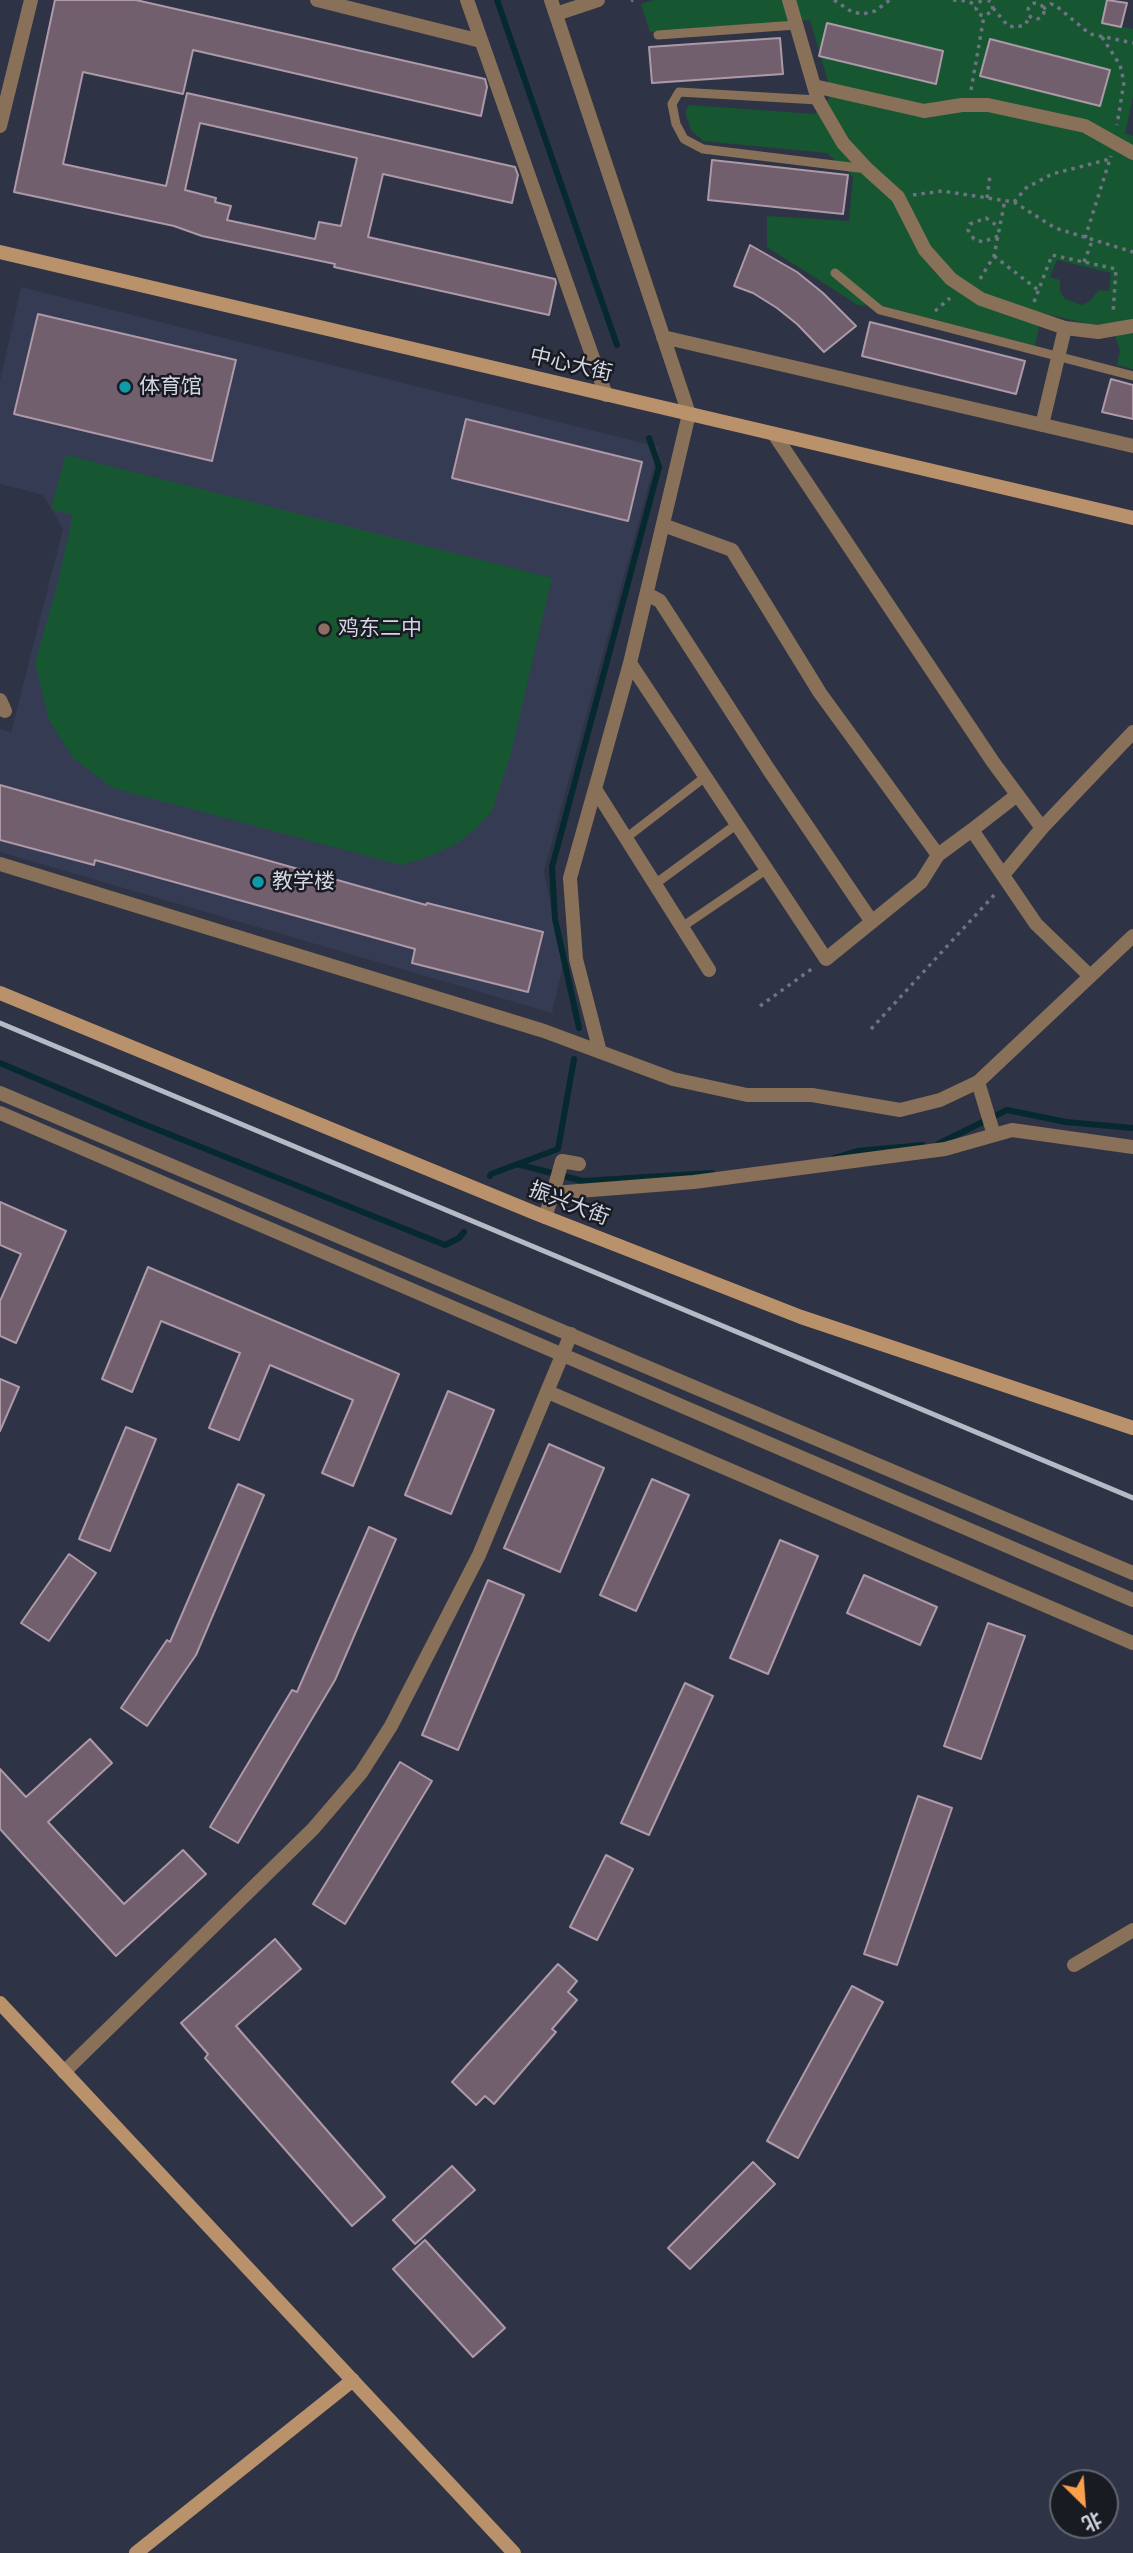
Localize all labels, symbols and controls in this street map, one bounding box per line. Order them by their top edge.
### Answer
street label: 中心大街 [527,343,615,387]
place label: 体育馆 [139,374,202,400]
marker: 体育馆 [117,379,133,395]
place label: 鸡东二中 [338,616,422,642]
marker: 鸡东二中 [316,621,332,637]
place label: 教学楼 [272,869,335,895]
marker: 教学楼 [250,874,266,890]
street label: 振兴大街 [525,1177,613,1231]
north arrow [1049,2469,1119,2539]
text: 北 [1079,2507,1106,2536]

